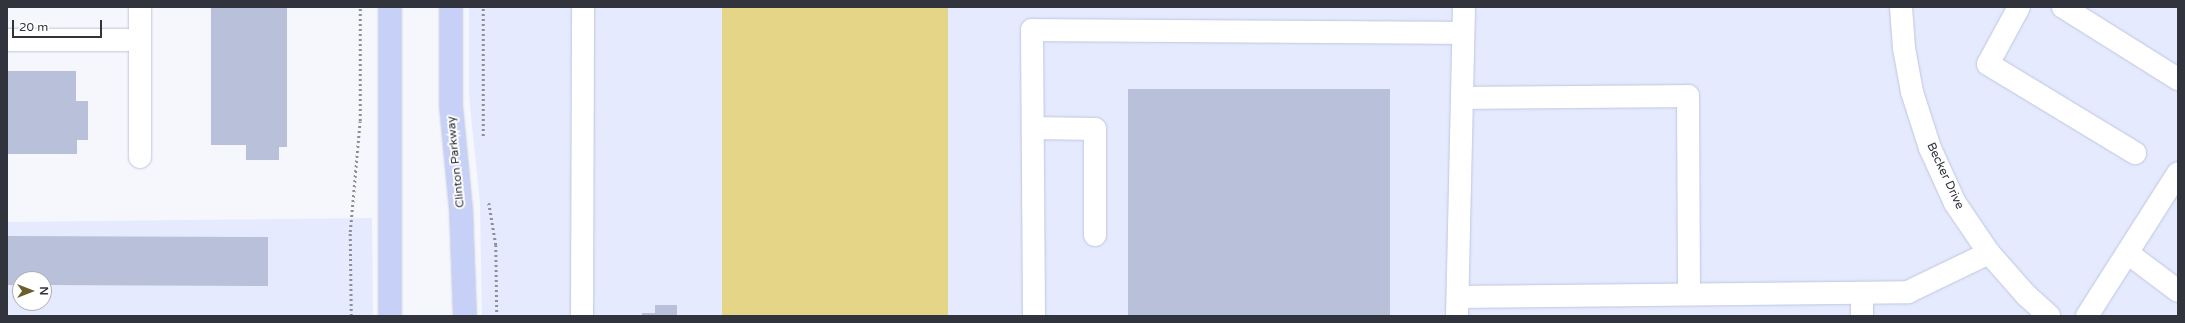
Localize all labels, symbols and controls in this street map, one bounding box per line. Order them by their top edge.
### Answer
scale bar [14,12,104,38]
text: 20 m [19,20,48,34]
street label: Clinton Parkway [444,116,468,208]
street label: Becker Drive [1923,140,1967,212]
north arrow [12,271,52,311]
text: N [37,287,50,295]

